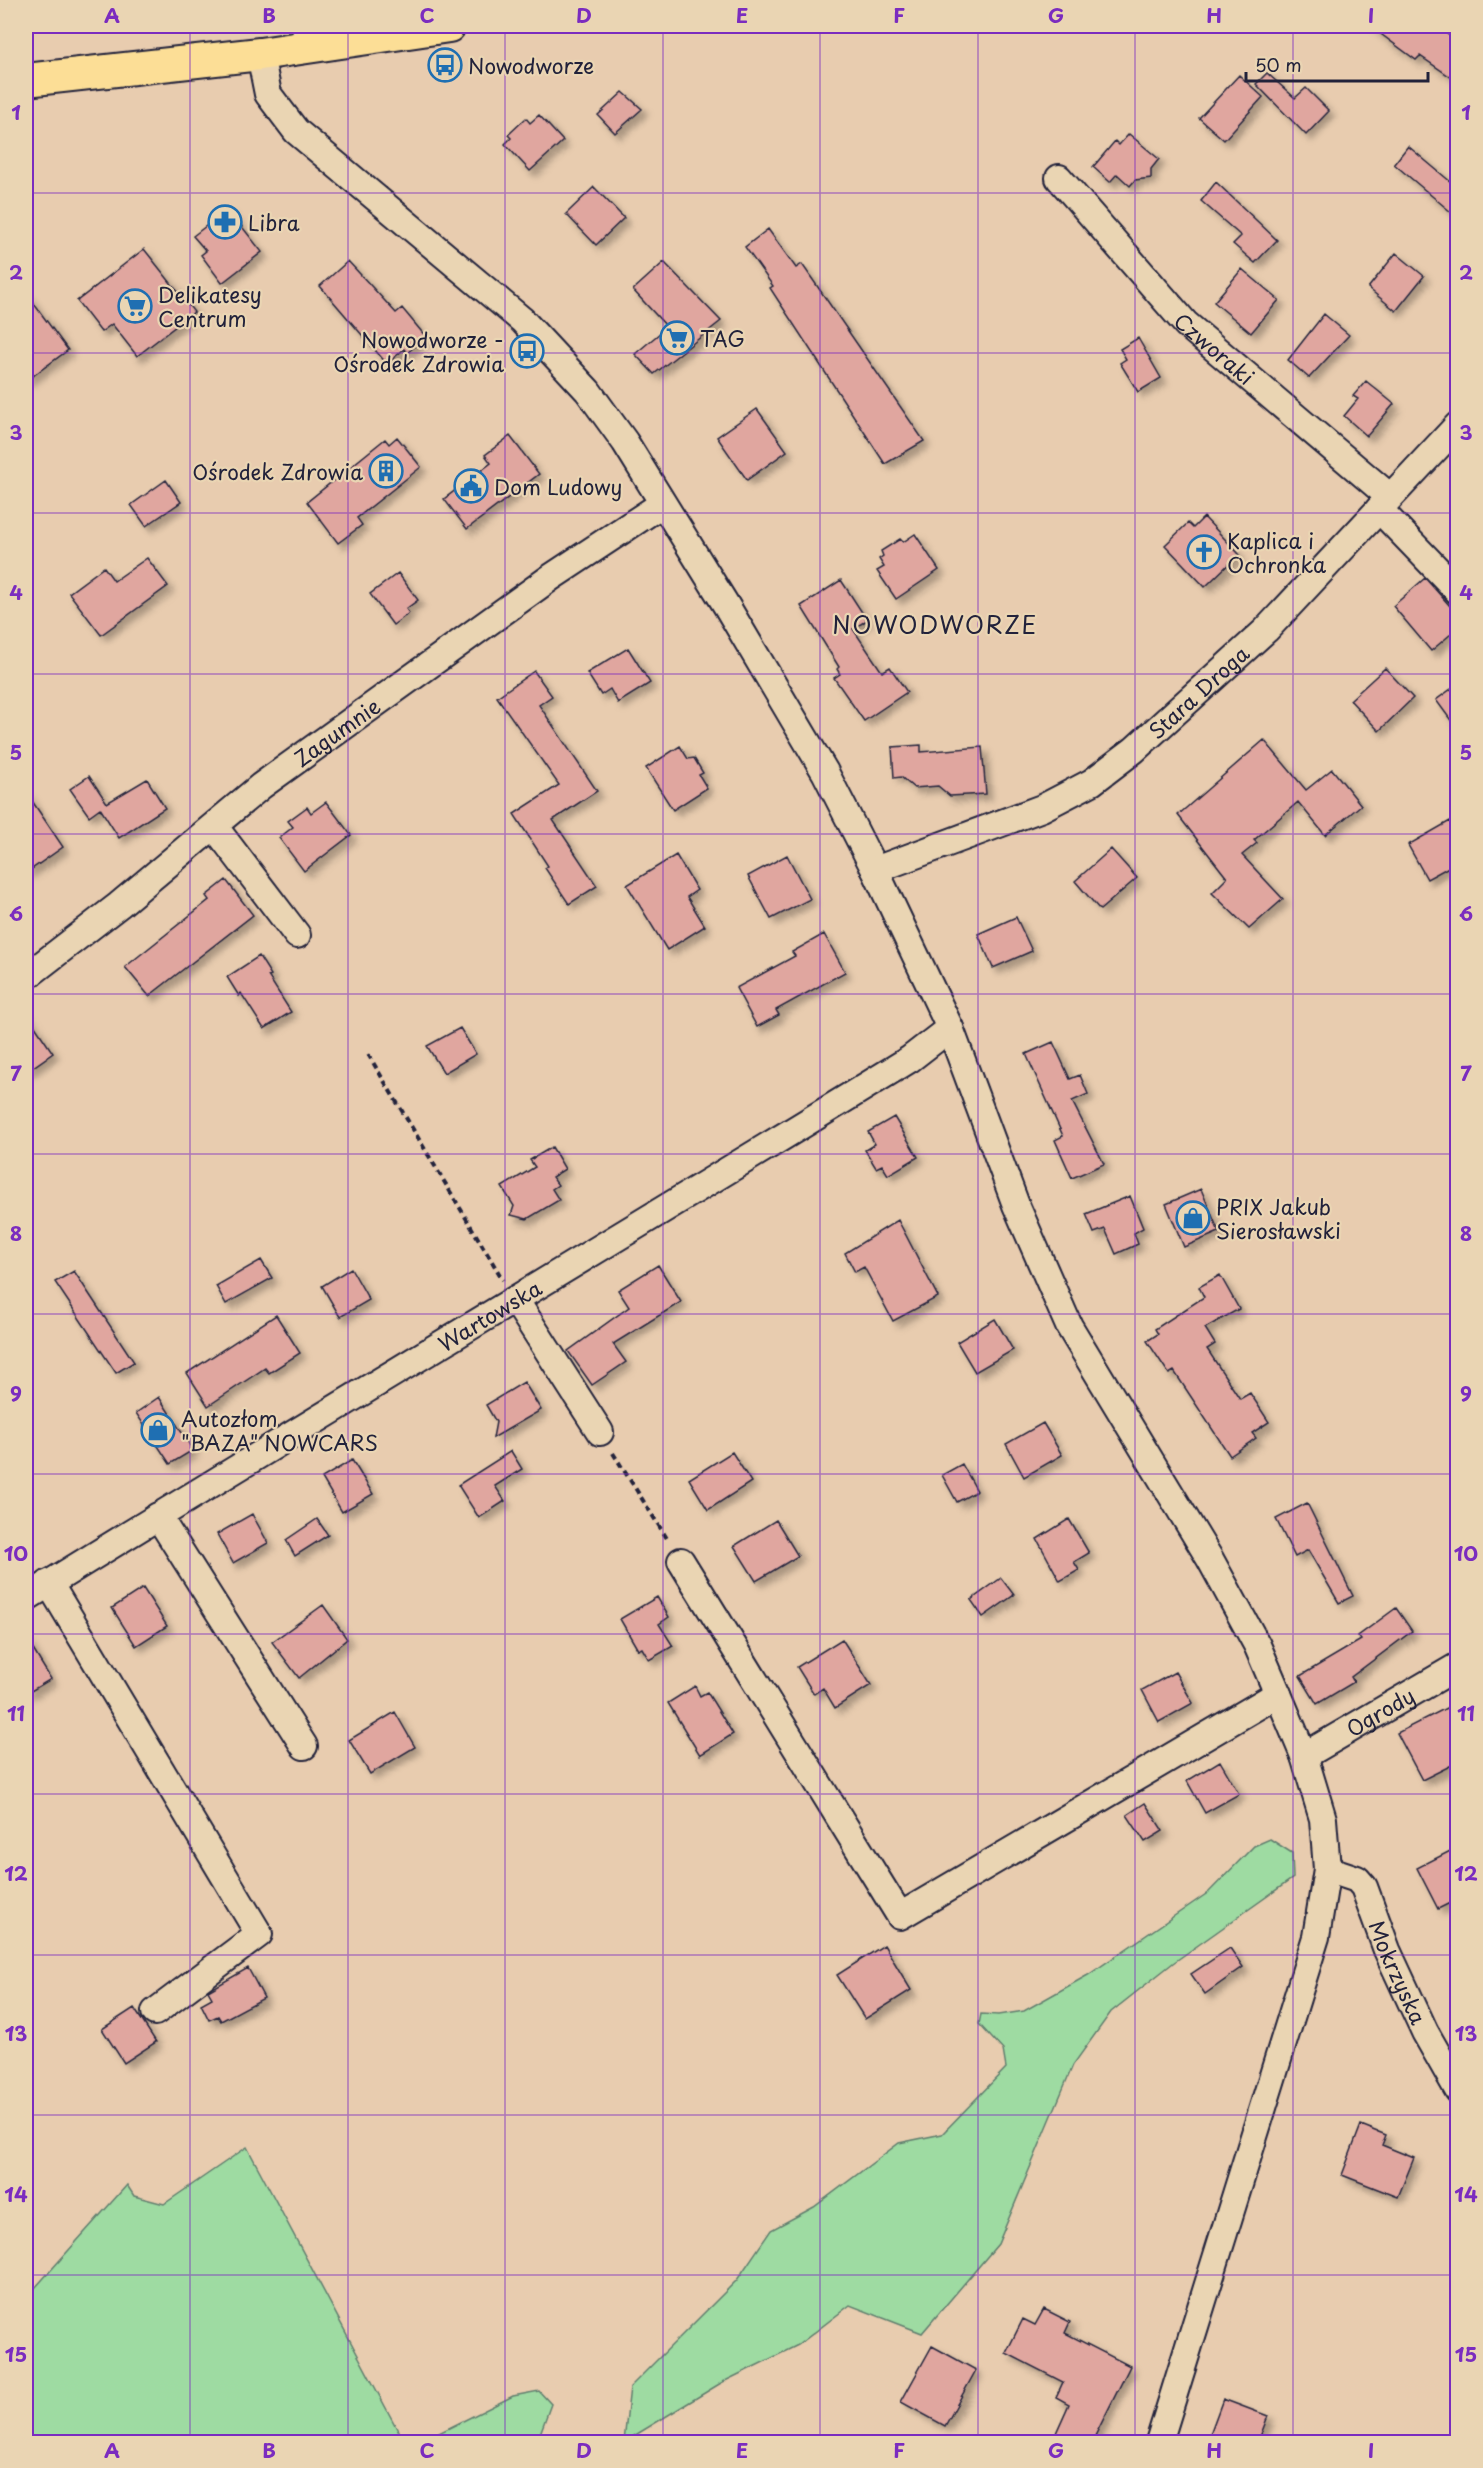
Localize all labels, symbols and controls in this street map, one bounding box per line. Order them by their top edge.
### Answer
text: A [104,0,120,30]
text: B [262,0,276,30]
text: C [419,0,435,30]
text: D [576,0,592,30]
text: E [736,0,748,30]
text: F [893,0,905,30]
text: G [1048,0,1064,30]
text: H [1206,0,1222,30]
text: I [1368,0,1374,30]
scale bar [1246,45,1428,83]
bus stop icon: Nowodworze [427,47,463,83]
place label: Nowodworze [468,49,594,81]
text: 50 m [1255,51,1302,78]
text: 1 [11,97,21,127]
text: 1 [1461,97,1471,127]
pharmacy icon: Libra [207,204,243,240]
place label: Libra [248,206,300,238]
text: 2 [9,257,23,287]
text: 2 [1459,257,1473,287]
place label: Delikatesy Centrum [158,278,262,334]
supermarket icon: Delikatesy Centrum [117,288,153,324]
street label: Czworaki [1167,305,1262,392]
supermarket icon: TAG [659,320,695,356]
place label: TAG [700,322,745,354]
place label: Nowodworze - Ośrodek Zdrowia [333,323,504,379]
bus stop icon: Nowodworze - Ośrodek Zdrowia [509,333,545,369]
text: 3 [9,417,23,447]
text: 3 [1459,417,1473,447]
building icon: Ośrodek Zdrowia [368,453,404,489]
place label: Ośrodek Zdrowia [192,455,363,487]
public building icon: Dom Ludowy [453,468,489,504]
place label: Dom Ludowy [494,470,622,502]
place label: Kaplica i Ochronka [1227,524,1326,580]
church icon: Kaplica i Ochronka [1186,534,1222,570]
text: 4 [9,577,23,607]
text: 4 [1459,577,1473,607]
district label: NOWODWORZE [832,606,1038,642]
street label: Stara Droga [1141,637,1256,746]
street label: Zagumnie [287,689,386,774]
text: 5 [10,737,22,767]
text: 5 [1460,737,1472,767]
text: 6 [9,898,23,928]
text: 6 [1459,898,1473,928]
text: 7 [10,1058,22,1088]
text: 7 [1460,1058,1472,1088]
place label: PRIX Jakub Sierosławski [1216,1190,1341,1246]
shop icon: PRIX Jakub Sierosławski [1175,1200,1211,1236]
text: 8 [10,1218,22,1248]
text: 8 [1460,1218,1472,1248]
street label: Wartowska [432,1271,547,1359]
text: 9 [10,1378,22,1408]
text: 9 [1460,1378,1472,1408]
place label: Autozłom "BAZA" NOWCARS [181,1402,378,1458]
shop icon: Autozłom "BAZA" NOWCARS [140,1412,176,1448]
text: 10 [4,1538,28,1568]
text: 10 [1454,1538,1478,1568]
street label: Ogrody [1340,1679,1420,1744]
text: 11 [7,1698,25,1728]
text: 11 [1457,1698,1475,1728]
text: 12 [4,1858,28,1888]
text: 12 [1454,1858,1478,1888]
street label: Mokrzyska [1361,1916,1435,2029]
text: 13 [5,2018,27,2048]
text: 13 [1455,2018,1477,2048]
text: 14 [4,2179,28,2209]
text: 14 [1454,2179,1478,2209]
text: 15 [5,2339,27,2369]
text: 15 [1455,2339,1477,2369]
text: A [104,2435,120,2465]
text: B [262,2435,276,2465]
text: C [419,2435,435,2465]
text: D [576,2435,592,2465]
text: E [736,2435,748,2465]
text: F [893,2435,905,2465]
text: G [1048,2435,1064,2465]
text: H [1206,2435,1222,2465]
text: I [1368,2435,1374,2465]

